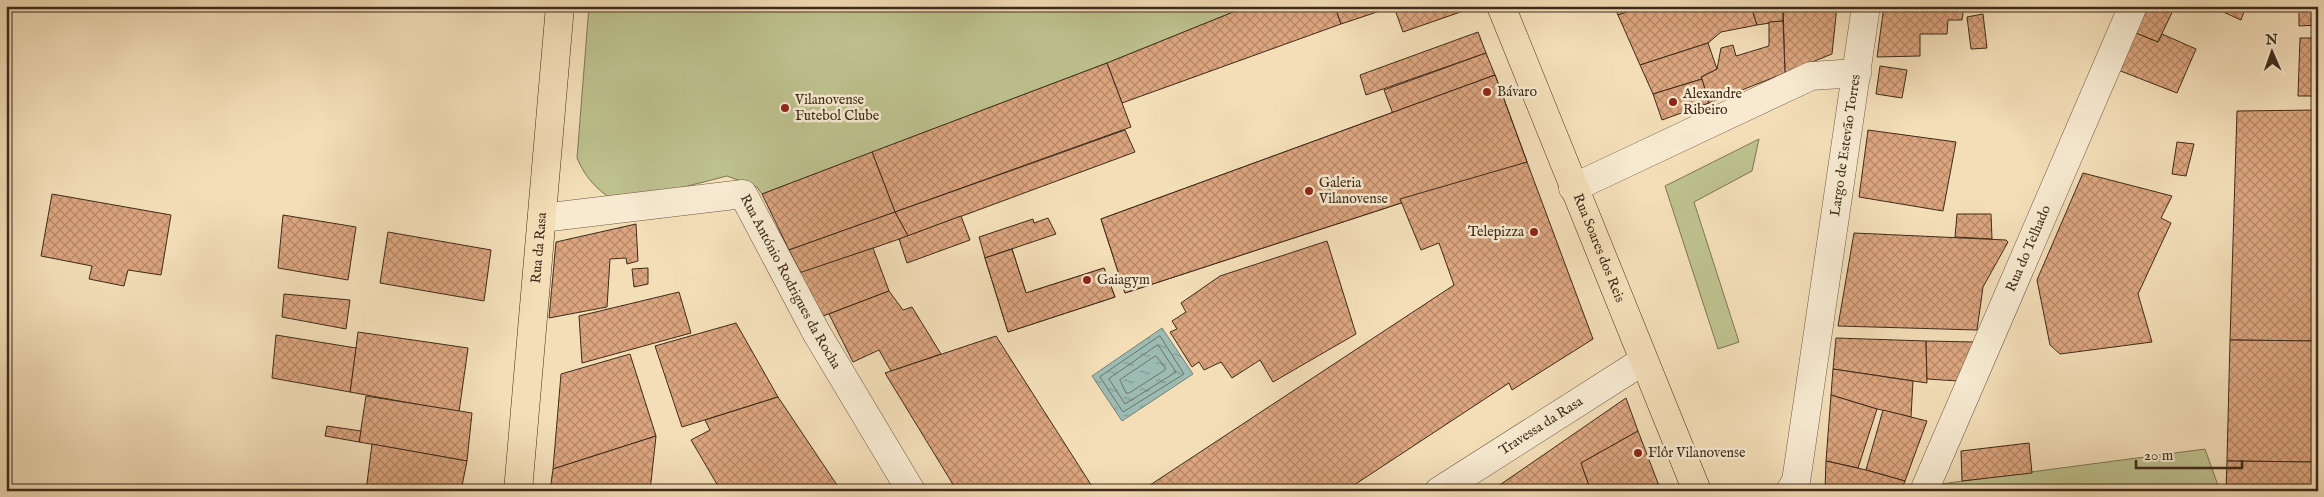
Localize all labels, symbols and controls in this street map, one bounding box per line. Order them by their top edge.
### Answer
north arrow [2246,28,2296,78]
text: N [2264,31,2278,49]
street label: Largo de Estevão Torres [1826,73,1865,217]
place label: Bávaro [1497,83,1538,101]
place label: Alexandre Ribeiro [1682,85,1743,119]
marker: Bávaro [1481,86,1493,98]
place label: Vilanovense Futebol Clube [794,91,880,125]
marker: Alexandre Ribeiro [1667,96,1679,108]
marker: Vilanovense Futebol Clube [779,102,791,114]
place label: Galeria Vilanovense [1318,174,1389,208]
marker: Galeria Vilanovense [1303,185,1315,197]
street label: Rua António Rodrigues da Rocha [736,191,845,373]
street label: Rua Soares dos Reis [1569,191,1629,305]
street label: Rua do Telhado [2002,202,2055,295]
street label: Rua da Rasa [527,211,551,284]
place label: Telepizza [1468,223,1525,241]
marker: Telepizza [1528,226,1540,238]
place label: Gaiagym [1097,271,1150,289]
marker: Gaiagym [1081,274,1093,286]
street label: Travessa da Rasa [1496,392,1587,459]
scale bar [2136,437,2243,469]
place label: Flôr Vilanovense [1648,444,1746,462]
text: 20 m [2144,446,2174,465]
marker: Flôr Vilanovense [1632,447,1644,459]

